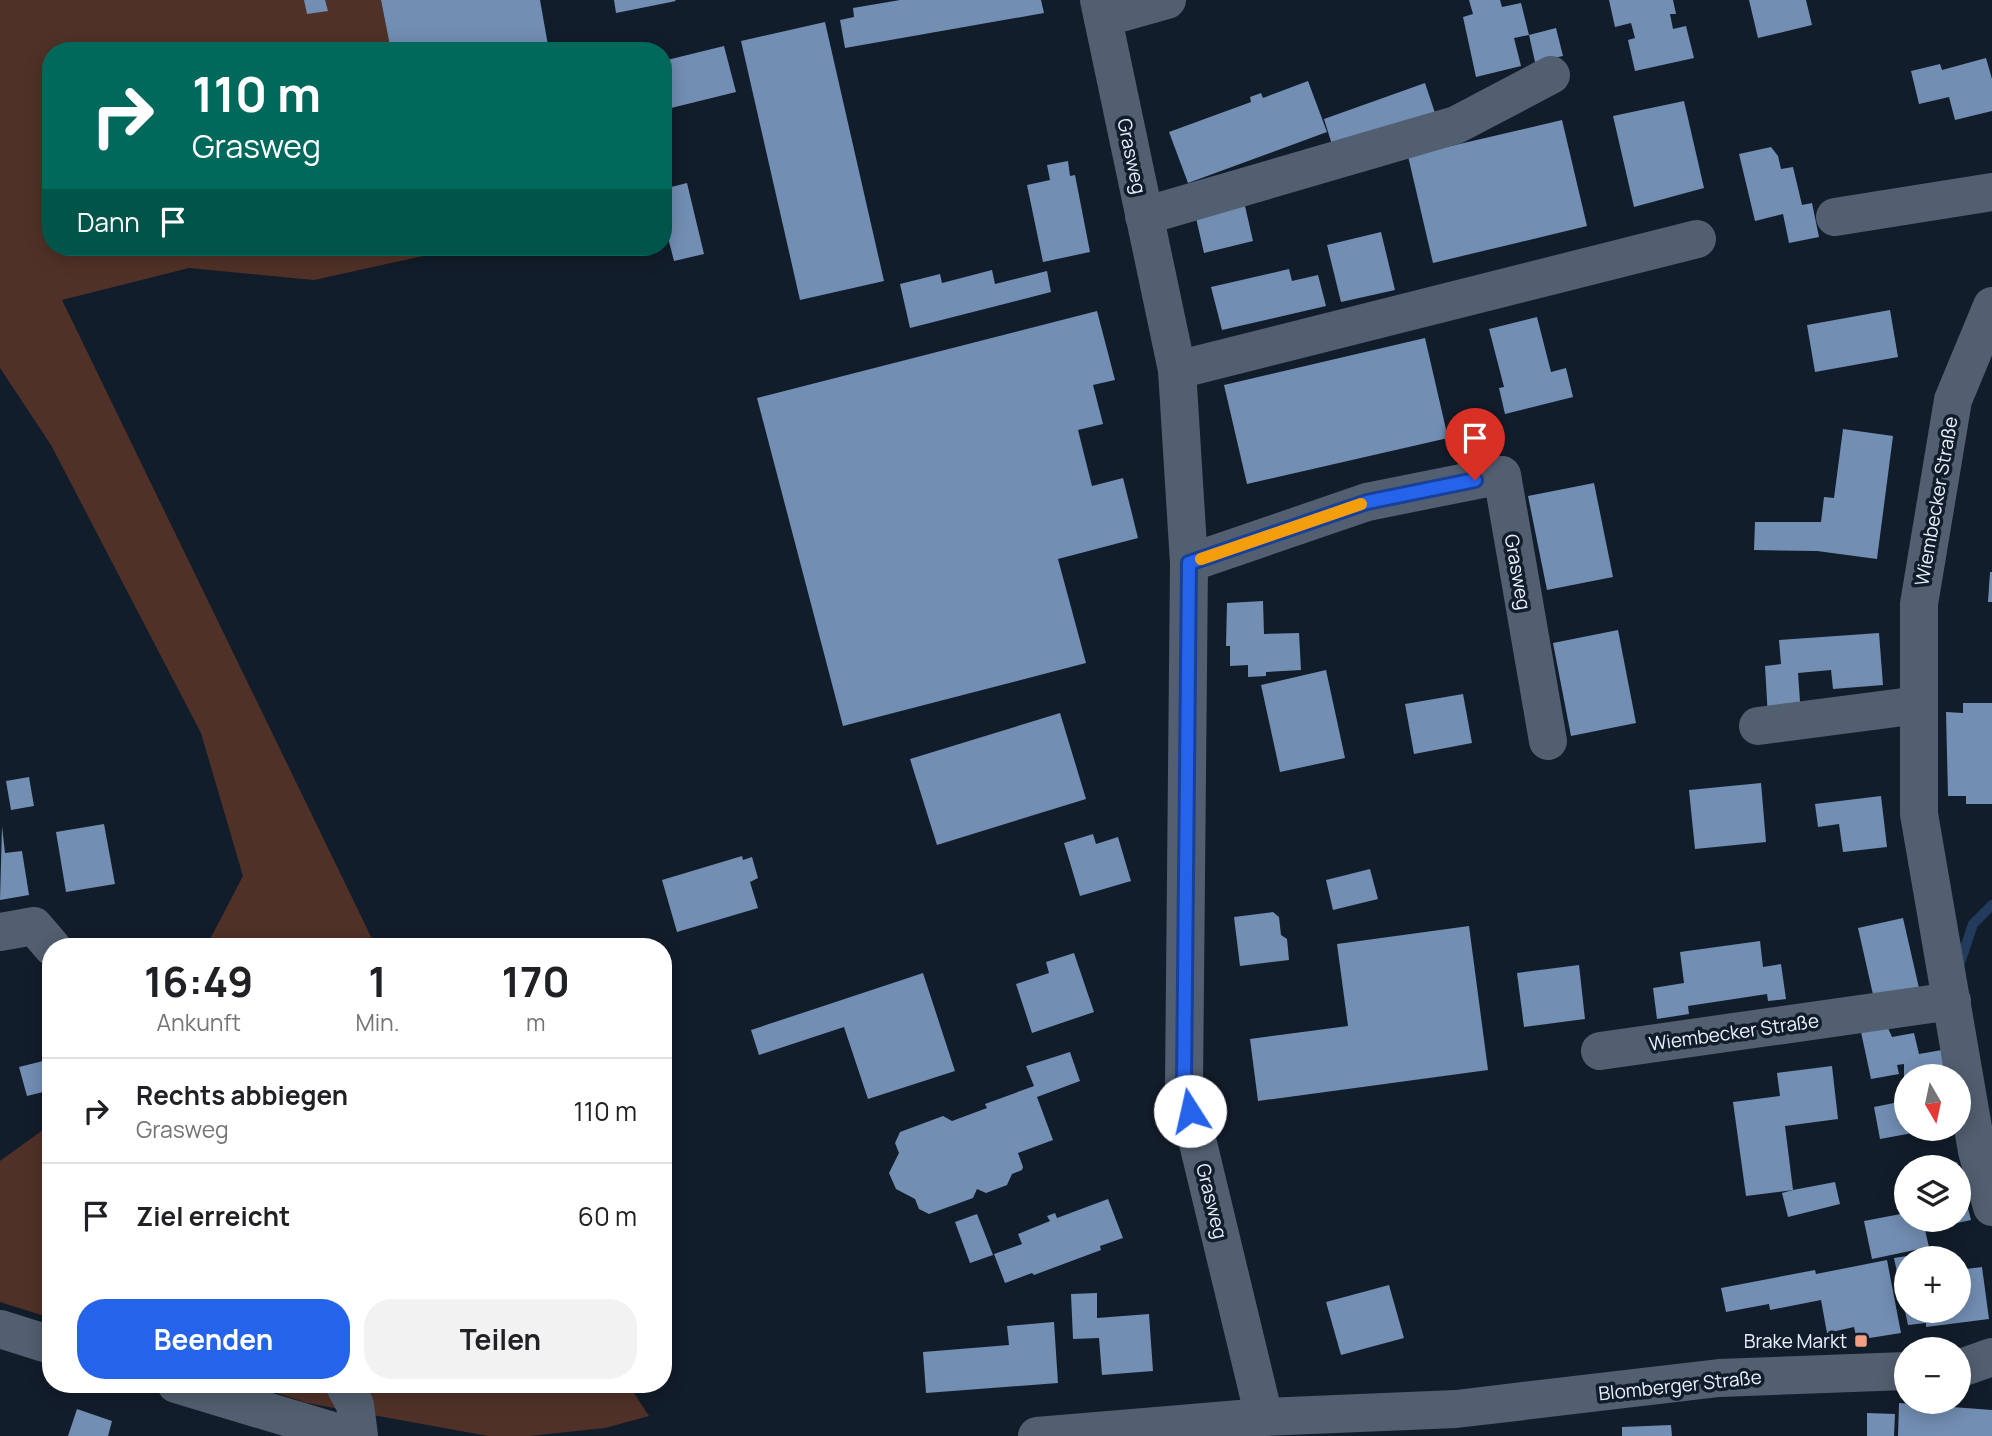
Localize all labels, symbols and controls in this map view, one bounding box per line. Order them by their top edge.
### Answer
text: 110 m [192,60,321,127]
icon: right [77,70,168,161]
street label: Grasweg [1111,116,1153,196]
text: Grasweg [192,124,321,168]
icon: arrive [154,203,192,241]
text: Dann [77,204,140,240]
pin [1445,408,1505,480]
street label: Wiembecker Straße [1908,414,1964,588]
icon: arrive [1456,419,1494,457]
street label: Grasweg [1499,532,1537,612]
text: 16:49 [144,952,253,1010]
text: 1 [368,952,387,1010]
text: 170 [502,952,570,1010]
text: Ankunft [157,1006,241,1038]
text: Min. [355,1006,400,1038]
text: m [526,1006,546,1038]
street label: Wiembecker Straße [1647,1007,1821,1057]
north arrow [1894,1064,1970,1141]
map controls [1894,1064,1971,1414]
position arrow [1153,1074,1227,1148]
text: Rechts abbiegen [136,1077,348,1113]
icon: right [77,1092,115,1130]
text: 110 m [574,1093,637,1129]
text: Grasweg [136,1113,229,1145]
button: layers [1894,1155,1971,1232]
street label: Grasweg [1190,1161,1234,1241]
icon: arrive [77,1197,115,1235]
text: Ziel erreicht [136,1198,290,1234]
text: 60 m [578,1198,637,1234]
button: + [1894,1246,1971,1323]
button: Beenden [77,1299,350,1379]
button: Teilen [364,1299,637,1379]
place label: Brake Markt [1744,1328,1847,1354]
marker: Brake Markt [1853,1333,1869,1349]
button: − [1894,1337,1971,1414]
street label: Blomberger Straße [1597,1363,1763,1407]

